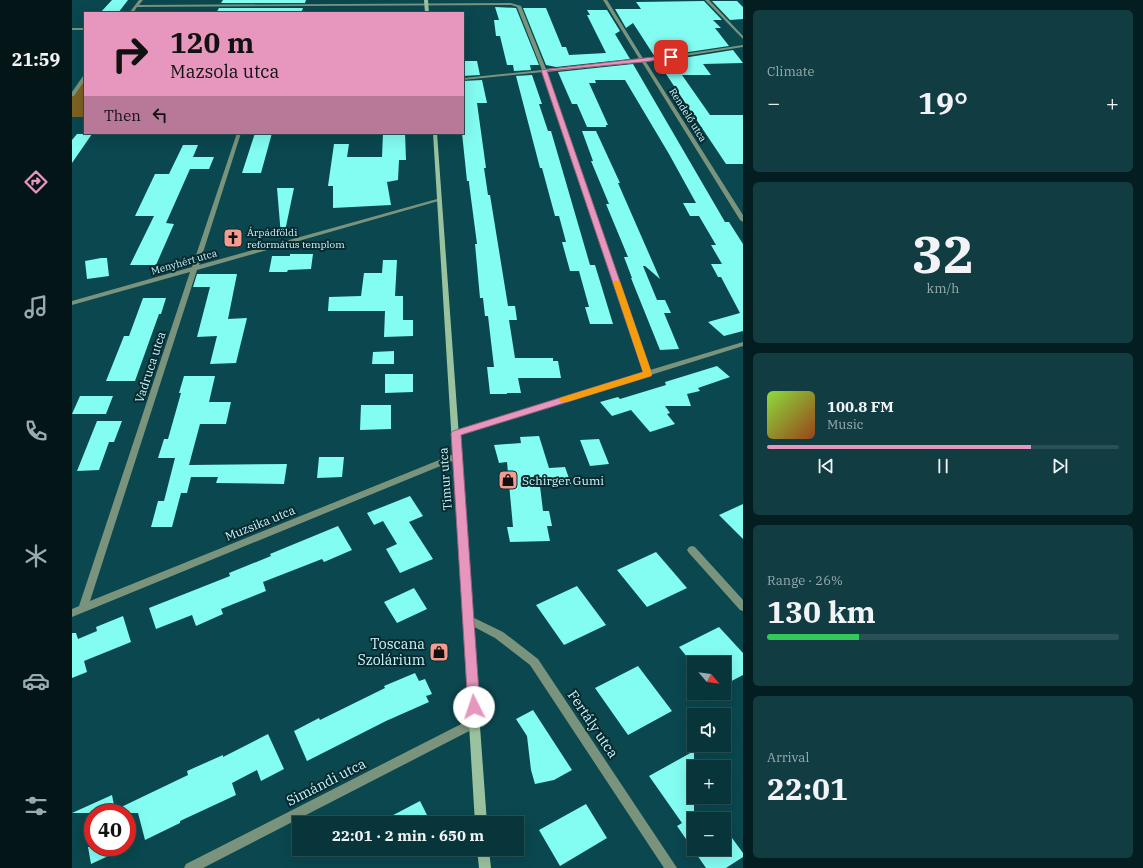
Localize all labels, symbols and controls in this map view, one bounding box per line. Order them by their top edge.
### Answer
text: 120 m [170,24,254,61]
icon: right [104,28,156,80]
pin [654,40,688,74]
icon: arrive [660,46,682,68]
text: 21:59 [12,48,60,71]
text: Mazsola utca [170,60,279,83]
text: Climate [767,63,814,80]
text: 19° [918,83,968,122]
street label: Rendelő utca [666,86,710,145]
text: − [767,88,780,117]
text: + [1106,88,1119,117]
icon: left [149,104,171,126]
text: Then [104,106,141,125]
icon: directions [22,168,50,196]
text: 32 [912,220,974,287]
place label: Árpádföldi református templom [247,226,345,251]
church icon: Árpádföldi református templom [222,227,244,249]
street label: Menyhért utca [150,246,219,278]
text: km/h [927,280,959,297]
icon: music [22,293,50,321]
street label: Vadruca utca [131,329,169,404]
text: 100.8 FM [827,397,894,416]
text: Music [827,416,864,433]
icon: phone [22,417,50,445]
street label: Timur utca [435,447,455,511]
icon: previous [815,455,837,477]
icon: pause [932,455,954,477]
icon: next [1049,455,1071,477]
shop icon: Schirger Gumi [497,469,519,491]
place label: Schirger Gumi [522,473,604,488]
street label: Muzsika utca [223,502,298,544]
icon: climate [22,542,50,570]
text: Range · 26% [767,572,843,589]
text: 130 km [767,592,876,631]
place label: Toscana Szolárium [358,635,425,669]
shop icon: Toscana Szolárium [428,641,450,663]
north arrow [687,656,731,700]
map controls [687,656,731,856]
icon: car [22,667,50,695]
position arrow [453,686,495,728]
street label: Fertály utca [564,687,622,762]
button: sound [687,708,731,752]
text: Arrival [767,749,809,766]
street label: Simándi utca [283,754,369,810]
button: + [687,760,731,804]
text: 22:01 [767,769,848,808]
icon: filters [22,792,50,820]
speed limit sign: 40 [84,804,136,856]
button: − [687,812,731,856]
text: 22:01 · 2 min · 650 m [332,826,484,845]

